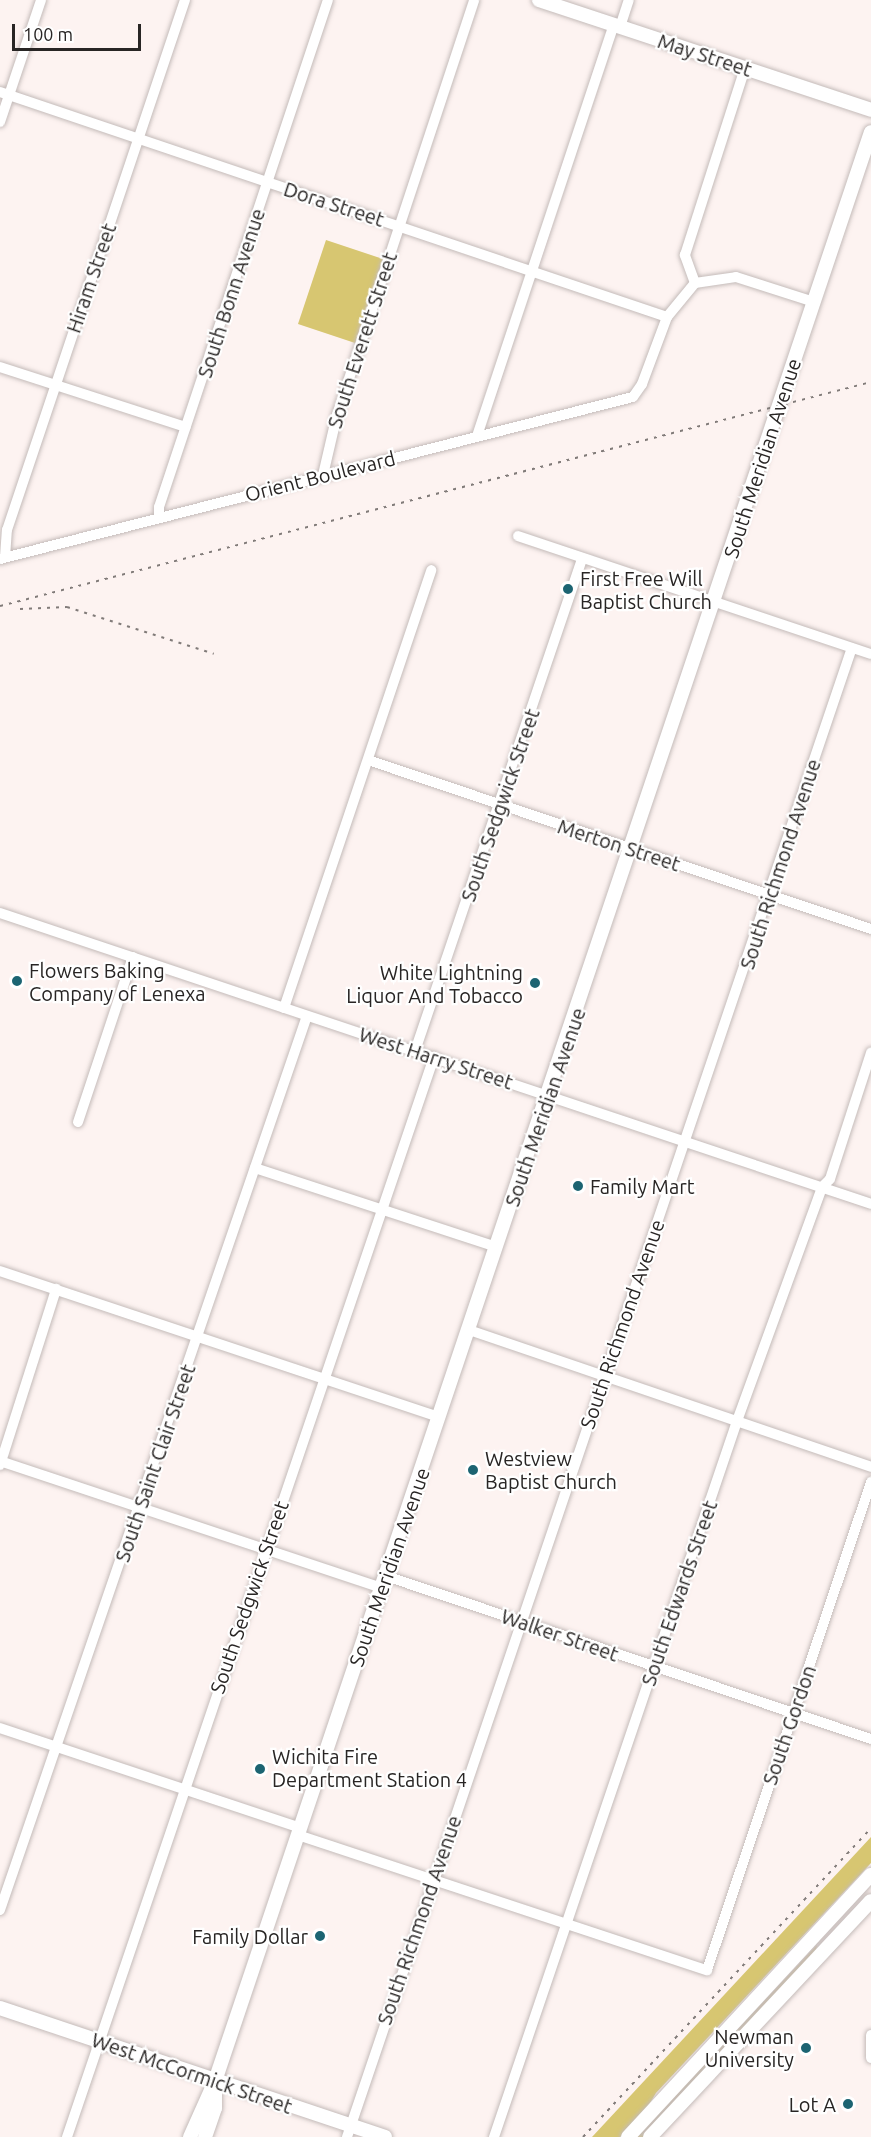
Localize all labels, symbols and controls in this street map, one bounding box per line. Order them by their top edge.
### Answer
scale bar [15,12,144,50]
text: 100 m [23,24,73,44]
street label: May Street [655,28,755,82]
street label: Dora Street [281,177,387,231]
street label: South Bonn Avenue [192,205,270,381]
street label: Hiram Street [61,220,121,336]
street label: South Everett Street [322,249,402,431]
street label: South Meridian Avenue [718,355,806,561]
street label: Orient Boulevard [242,446,398,506]
place label: First Free Will Baptist Church [580,566,712,613]
marker: First Free Will Baptist Church [561,582,575,596]
street label: South Sedgwick Street [456,705,544,905]
street label: South Richmond Avenue [735,756,825,972]
street label: Merton Street [555,814,683,876]
place label: Flowers Baking Company of Lenexa [29,958,206,1005]
place label: White Lightning Liquor And Tobacco [346,960,523,1007]
marker: Flowers Baking Company of Lenexa [10,974,24,988]
marker: White Lightning Liquor And Tobacco [528,976,542,990]
street label: South Meridian Avenue [500,1005,590,1209]
street label: West Harry Street [356,1022,516,1094]
place label: Family Mart [590,1174,695,1198]
marker: Family Mart [571,1179,585,1193]
street label: South Richmond Avenue [575,1216,669,1432]
street label: South Saint Clair Street [110,1361,200,1565]
place label: Westview Baptist Church [485,1446,617,1493]
marker: Westview Baptist Church [466,1463,480,1477]
street label: South Meridian Avenue [344,1465,434,1669]
street label: South Sedgwick Street [205,1497,293,1697]
street label: South Edwards Street [636,1497,722,1689]
street label: Walker Street [498,1604,622,1666]
street label: South Gordon [757,1662,821,1788]
place label: Wichita Fire Department Station 4 [272,1745,467,1792]
marker: Wichita Fire Department Station 4 [253,1762,267,1776]
street label: South Richmond Avenue [372,1812,466,2028]
place label: Family Dollar [192,1924,308,1948]
marker: Family Dollar [313,1929,327,1943]
place label: Newman University [705,2024,794,2071]
street label: West McCormick Street [89,2027,295,2119]
marker: Newman University [799,2041,813,2055]
place label: Lot A [789,2092,836,2116]
marker: Lot A [841,2097,855,2111]

